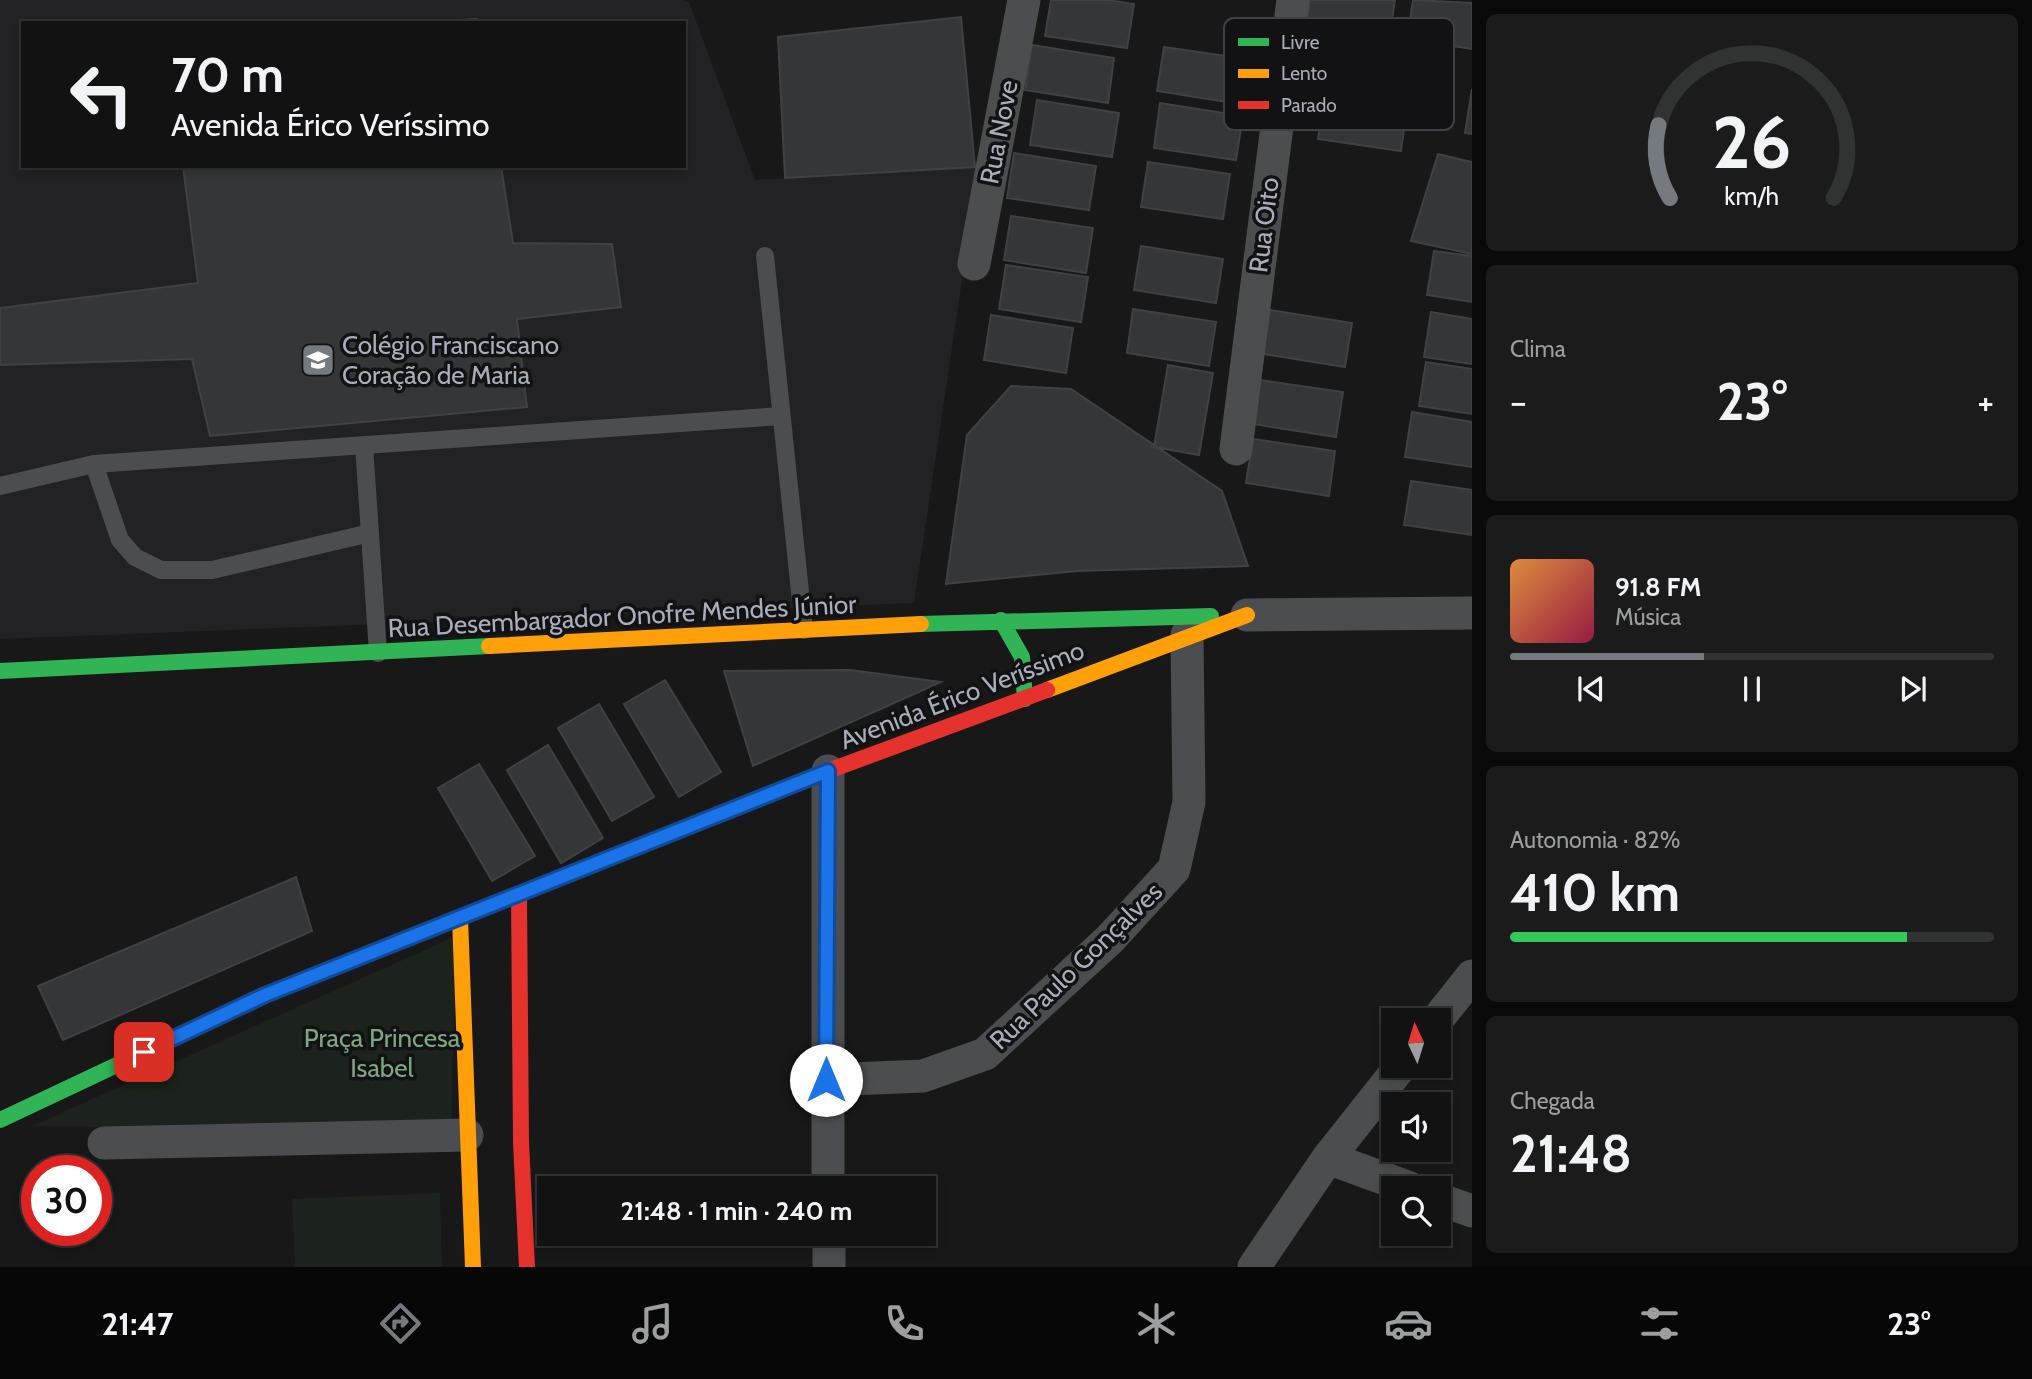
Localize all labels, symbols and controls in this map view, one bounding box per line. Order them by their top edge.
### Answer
legend [1224,18,1454,130]
text: Livre [1281,31,1320,54]
text: 70 m [171,45,284,104]
icon: left [56,49,147,140]
text: Lento [1281,62,1327,85]
street label: Rua Nove [973,77,1025,187]
text: Parado [1281,94,1337,117]
text: 26 [1712,99,1792,187]
text: Avenida Érico Veríssimo [171,105,490,144]
street label: Rua Oito [1242,176,1286,274]
text: km/h [1725,181,1779,211]
place label: Colégio Franciscano Coração de Maria [342,329,559,391]
text: Clima [1510,335,1566,363]
school or university icon: Colégio Franciscano Coração de Maria [299,341,337,379]
text: 23° [1717,370,1787,433]
text: − [1510,378,1527,425]
text: + [1977,378,1994,425]
text: 91.8 FM [1615,571,1701,603]
street label: Rua Desembargador Onofre Mendes Júnior [387,588,858,644]
text: Música [1615,603,1681,631]
street label: Avenida Érico Veríssimo [835,634,1089,756]
icon: previous [1572,670,1610,708]
icon: pause [1733,670,1771,708]
icon: next [1894,670,1932,708]
text: Autonomia · 82% [1510,826,1680,854]
text: 410 km [1510,861,1680,924]
street label: Rua Paulo Gonçalves [983,875,1169,1056]
north arrow [1381,1008,1451,1078]
map controls [1381,1008,1451,1246]
pin [114,1022,174,1082]
park label: Praça Princesa Isabel [304,1022,461,1084]
icon: arrive [125,1033,163,1071]
position arrow [789,1043,863,1117]
text: Chegada [1510,1087,1595,1115]
button: sound [1381,1092,1451,1162]
text: 21:48 [1510,1122,1632,1185]
speed limit sign: 30 [21,1155,112,1246]
button: search [1381,1176,1451,1246]
text: 21:48 · 1 min · 240 m [621,1195,852,1227]
icon: directions [376,1299,425,1348]
icon: music [628,1299,677,1348]
icon: phone [880,1299,929,1348]
icon: climate [1132,1299,1181,1348]
icon: car [1384,1299,1433,1348]
icon: filters [1635,1299,1684,1348]
text: 21:47 [101,1304,173,1343]
text: 23° [1887,1304,1931,1343]

